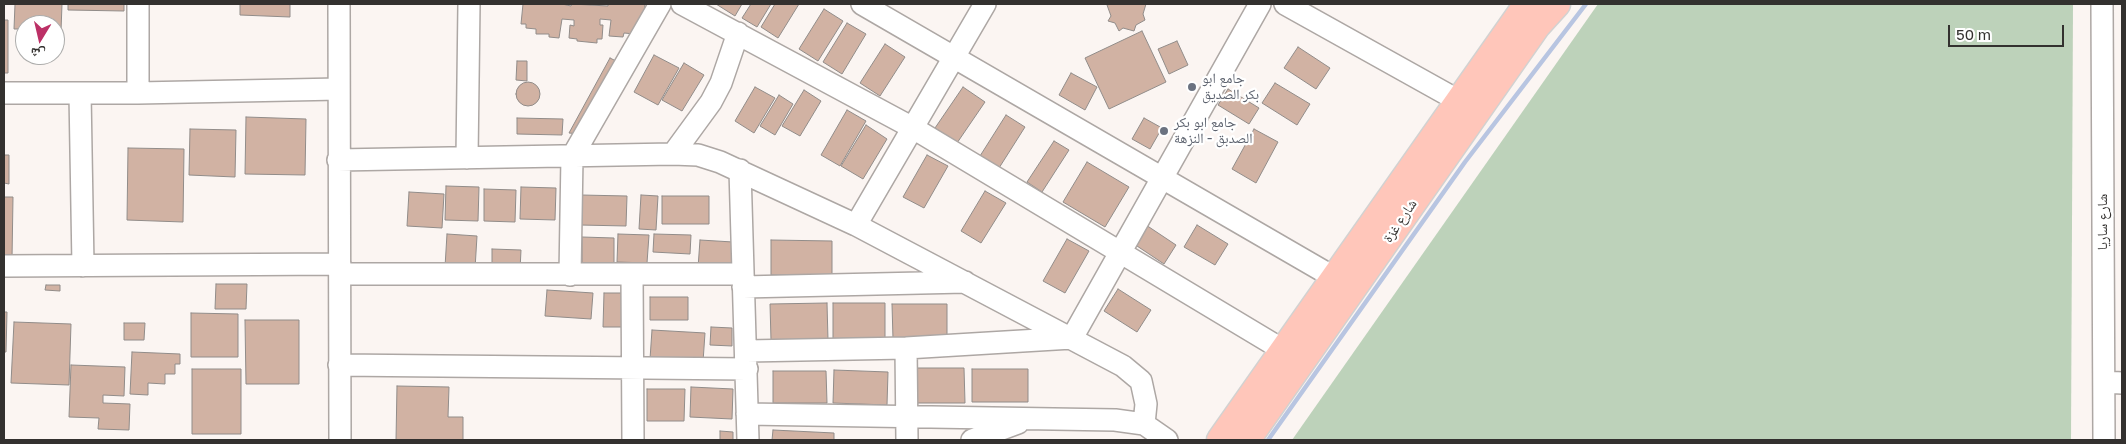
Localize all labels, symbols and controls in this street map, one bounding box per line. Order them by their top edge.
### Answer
north arrow [15,15,65,65]
scale bar [1951,15,2067,47]
text: 50 m [1956,25,1991,43]
text: ش [29,45,46,64]
place label: جامع ابو بكر الصديق [1202,71,1259,104]
marker: جامع ابو بكر الصديق [1186,81,1198,93]
place label: جامع ابو بكر الصدبق - النزهة [1174,115,1252,148]
marker: جامع ابو بكر الصدبق - النزهة [1158,125,1170,137]
street label: شارع ساريا [2095,194,2111,250]
street label: شارع غزة [1379,196,1421,246]

